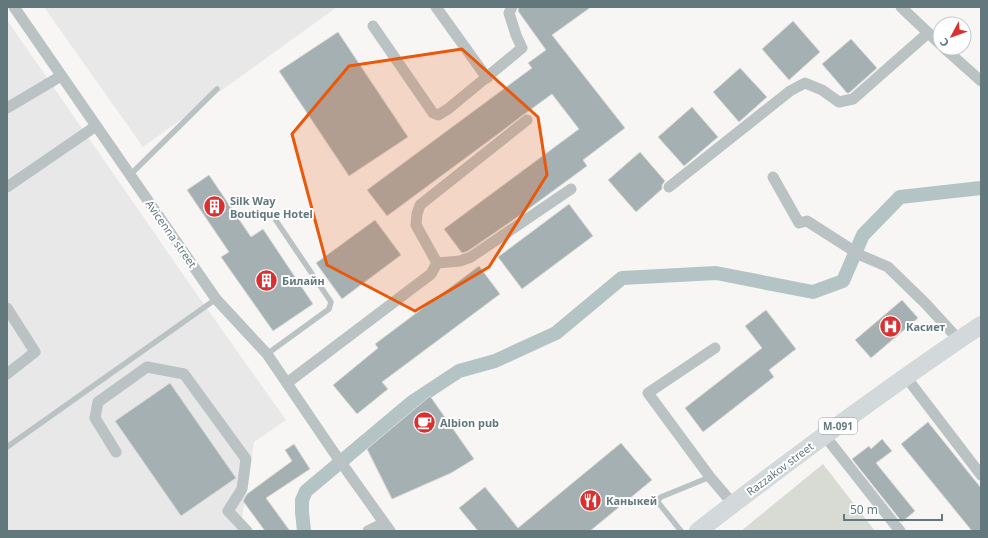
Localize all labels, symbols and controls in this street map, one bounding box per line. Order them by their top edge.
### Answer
north arrow [932,16,972,56]
text: С [936,35,952,50]
place label: Silk Way Boutique Hotel [230,193,313,221]
building icon: Silk Way Boutique Hotel [202,194,228,220]
street label: Avicenna street [142,197,200,271]
building icon: Билайн [254,268,280,294]
place label: Билайн [282,273,325,288]
hospital icon: Касиет [877,314,903,340]
place label: Касиет [906,319,946,334]
cafe icon: Albion pub [411,410,437,436]
place label: Albion pub [440,415,499,430]
road number: М-091 [819,418,857,434]
street label: Razzakov street [743,438,816,499]
restaurant icon: Каныкей [577,488,603,514]
place label: Каныкей [606,493,657,508]
scale bar [844,496,942,522]
text: 50 m [850,501,878,518]

